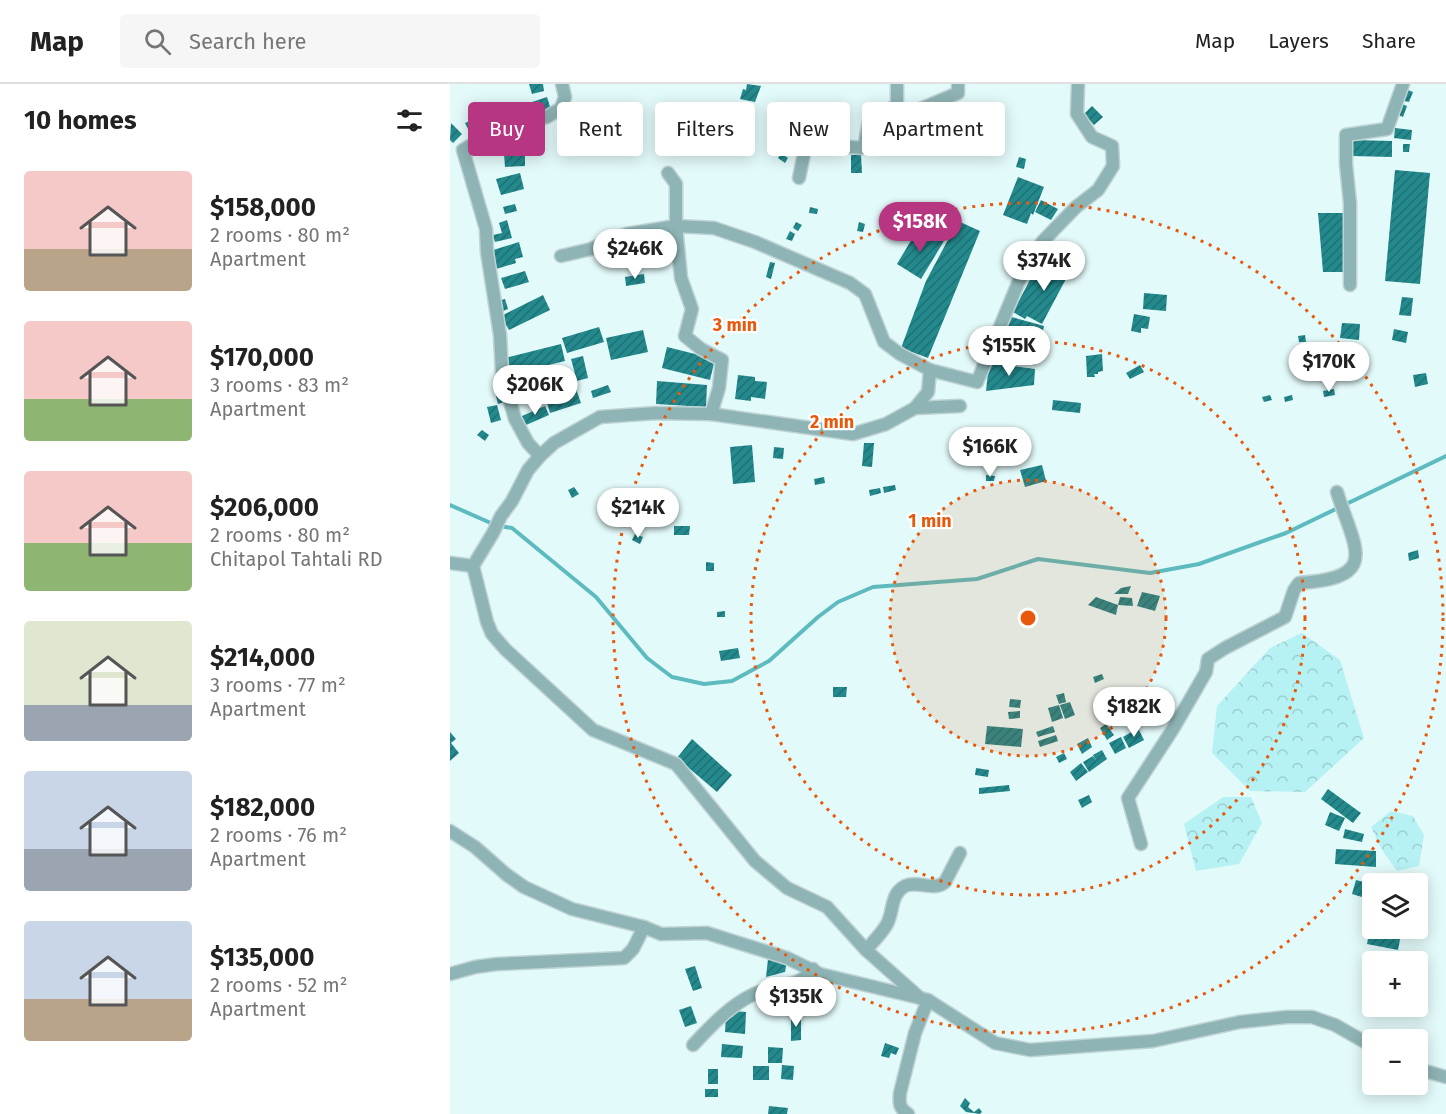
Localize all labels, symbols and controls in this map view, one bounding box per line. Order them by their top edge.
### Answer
search box [120,14,540,68]
text: Map [30,25,84,58]
icon: search [141,25,174,58]
text: Search here [189,28,307,55]
text: Map [1195,28,1235,54]
text: Layers [1268,28,1329,54]
text: Share [1362,28,1416,54]
chip: Buy [468,102,545,156]
chip: Rent [557,102,643,156]
chip: Filters [655,102,755,156]
chip: New [767,102,850,156]
chip: Apartment [862,102,1005,156]
icon: filters [393,104,426,137]
text: 10 homes [24,105,137,136]
text: $158,000 [210,192,316,223]
icon: home [72,195,144,267]
pin: $158K [878,202,962,253]
text: $158K [893,209,947,233]
text: 2 rooms · 80 m² [210,223,350,247]
pin: $246K [593,229,677,280]
text: $246K [607,236,663,260]
pin: $374K [1002,241,1086,292]
text: Apartment [210,247,306,271]
text: $374K [1017,248,1071,272]
text: 3 min [712,314,757,336]
pin: $155K [967,326,1051,377]
text: $155K [982,333,1036,357]
text: $170,000 [210,342,314,373]
pin: $170K [1287,342,1371,393]
icon: home [72,345,144,417]
text: $170K [1302,349,1356,373]
pin: $206K [493,365,577,416]
text: $206K [507,372,563,396]
text: 3 rooms · 83 m² [210,373,349,397]
text: Apartment [210,397,306,421]
text: 2 min [810,411,854,433]
pin: $166K [948,427,1032,478]
text: $166K [963,434,1017,458]
pin: $214K [596,488,680,539]
text: $206,000 [210,492,319,523]
icon: home [72,495,144,567]
text: $214K [611,495,665,519]
text: 1 min [908,510,952,532]
text: 2 rooms · 80 m² [210,523,350,547]
text: Chitapol Tahtali RD [210,547,383,571]
centre of rings [1018,608,1038,628]
text: $214,000 [210,642,315,673]
icon: home [72,645,144,717]
text: 3 rooms · 77 m² [210,673,346,697]
pin: $182K [1092,687,1176,738]
text: $182K [1107,694,1161,718]
text: Apartment [210,697,306,721]
text: $182,000 [210,792,315,823]
icon: home [72,795,144,867]
text: 2 rooms · 76 m² [210,823,347,847]
text: Apartment [210,847,306,871]
map controls [1362,873,1428,1095]
button: layers [1362,873,1428,939]
text: $135,000 [210,942,314,973]
icon: home [72,945,144,1017]
button: + [1362,951,1428,1017]
text: 2 rooms · 52 m² [210,973,348,997]
pin: $135K [754,977,838,1028]
text: $135K [769,984,823,1008]
text: Apartment [210,997,306,1021]
button: − [1362,1029,1428,1095]

